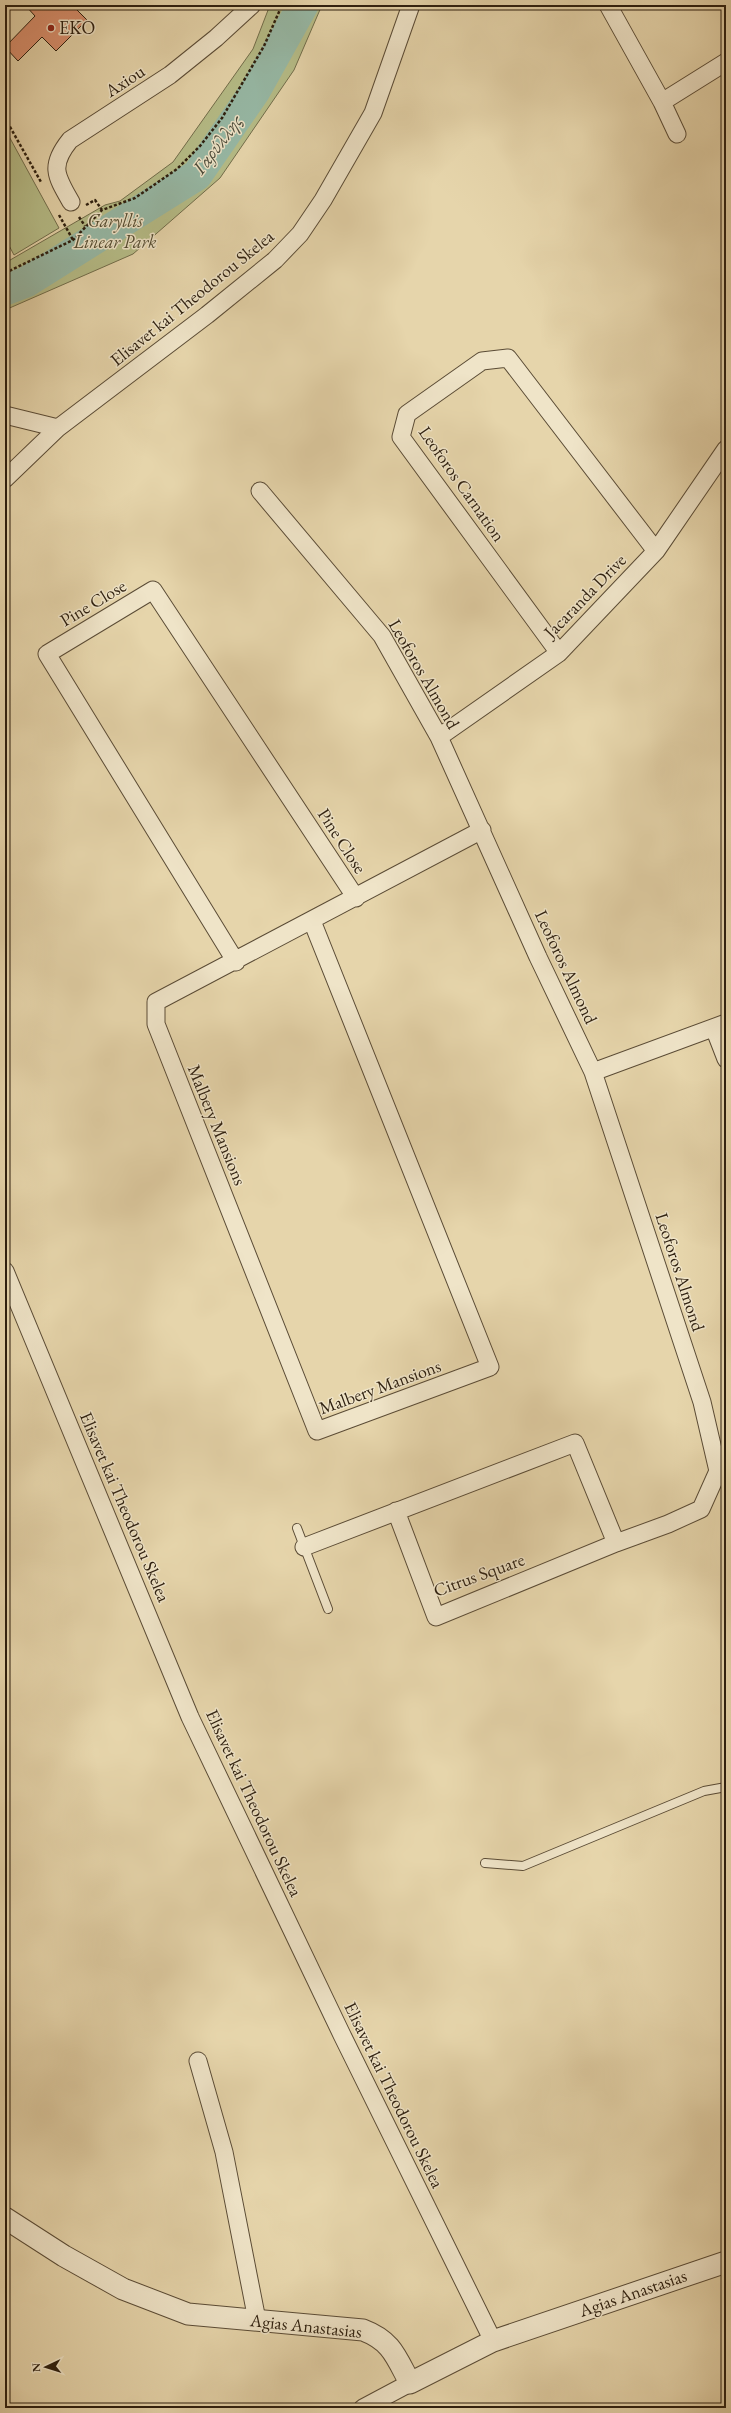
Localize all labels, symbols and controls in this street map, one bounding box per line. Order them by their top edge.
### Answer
place label: EKO [59,16,95,39]
marker: EKO [46,23,56,33]
street label: Axiou [100,59,149,102]
water label: Γαρύλλης [186,109,248,180]
park label: Garyllis Linear Park [73,209,156,253]
street label: Elisavet kai Theodorou Skelea [105,224,279,371]
street label: Leoforos Carnation [414,421,511,546]
street label: Jacaranda Drive [537,549,631,644]
street label: Pine Close [55,574,130,631]
street label: Leoforos Almond [384,615,466,734]
street label: Pine Close [313,804,372,878]
street label: Leoforos Almond [530,906,603,1028]
street label: Malbery Mansions [183,1061,252,1189]
street label: Leoforos Almond [651,1210,711,1335]
street label: Malbery Mansions [316,1354,444,1419]
street label: Elisavet kai Theodorou Skelea [75,1408,176,1606]
street label: Citrus Square [430,1547,528,1602]
street label: Elisavet kai Theodorou Skelea [201,1705,308,1901]
street label: Elisavet kai Theodorou Skelea [339,1998,450,2192]
street label: Agias Anastasias [575,2263,690,2322]
street label: Agias Anastasias [248,2308,363,2343]
north arrow [26,2347,66,2387]
text: N [29,2363,43,2373]

